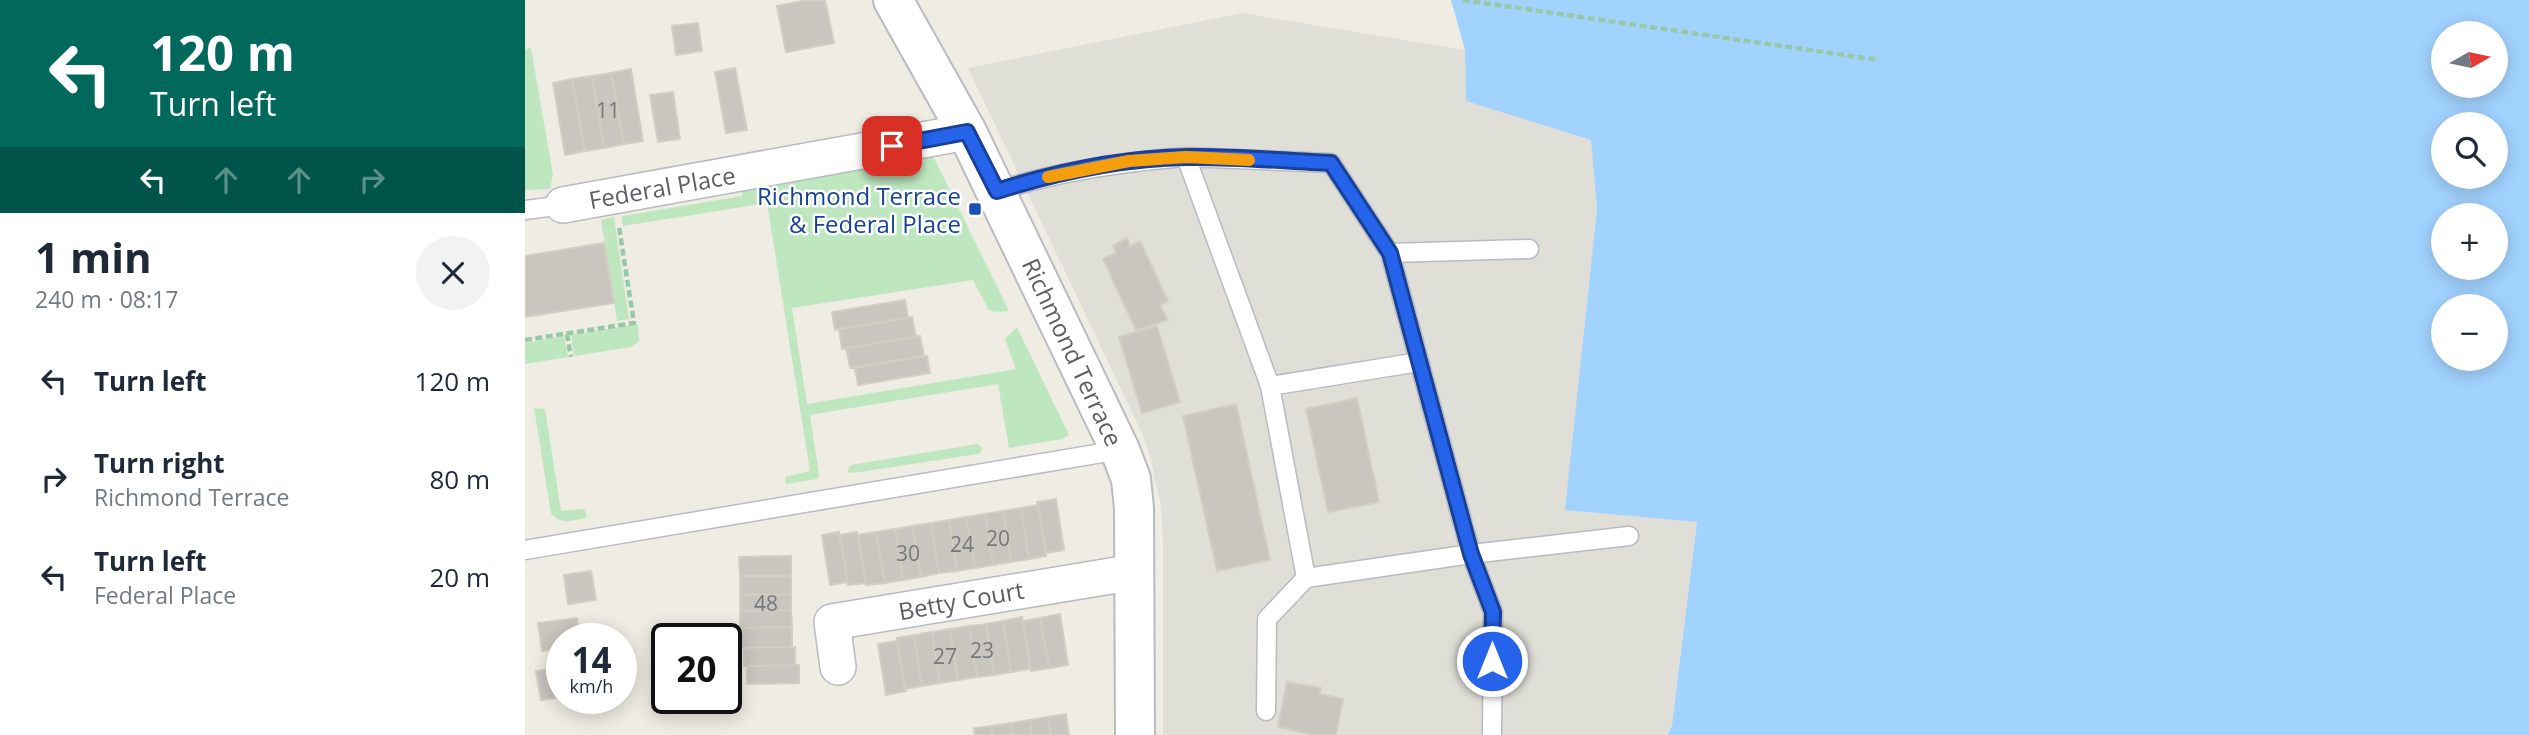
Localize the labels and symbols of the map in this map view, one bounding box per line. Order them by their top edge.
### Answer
north arrow [2431,21,2508,98]
house number: 11 [596,96,620,124]
pin [862,116,922,176]
street label: Federal Place [586,158,738,216]
place label: Richmond Terrace & Federal Place [757,179,961,240]
marker: Richmond Terrace & Federal Place [967,201,983,217]
street label: Richmond Terrace [1015,253,1131,451]
house number: 20 [986,524,1010,552]
house number: 24 [950,530,974,558]
house number: 30 [896,539,920,567]
street label: Betty Court [896,573,1026,627]
house number: 48 [754,589,778,617]
speed limit sign: 20 [651,623,742,714]
position arrow [1455,624,1529,698]
house number: 23 [970,636,994,664]
house number: 27 [933,642,957,670]

